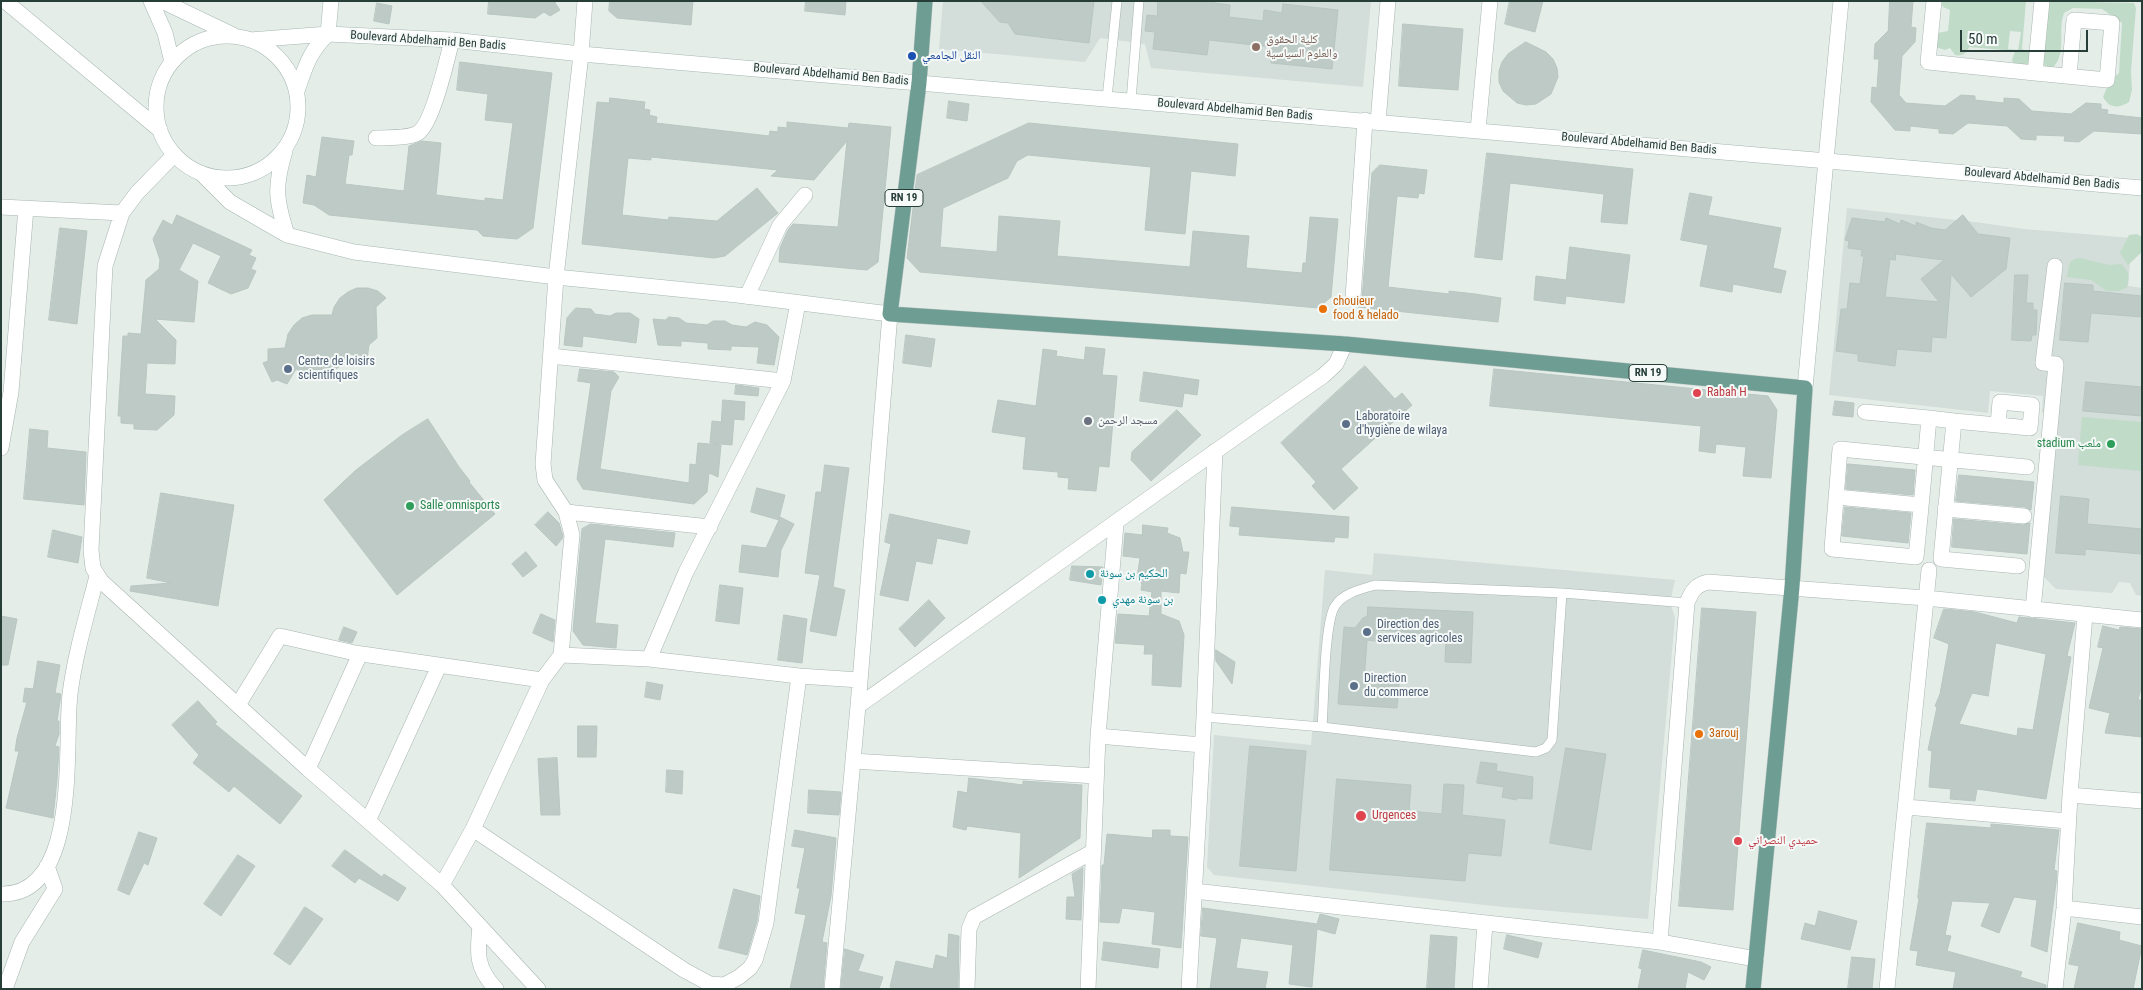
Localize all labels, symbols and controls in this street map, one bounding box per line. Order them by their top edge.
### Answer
scale bar [1963,20,2090,52]
street label: Boulevard Abdelhamid Ben Badis [350,28,506,54]
text: 50 m [1968,30,1998,48]
place label: كلية الحقوق والعلوم السياسية [1266,33,1338,61]
marker: كلية الحقوق والعلوم السياسية [1250,41,1262,53]
place label: النقل الجامعي [922,49,981,63]
marker: النقل الجامعي [906,50,918,62]
street label: Boulevard Abdelhamid Ben Badis [753,61,909,89]
street label: Boulevard Abdelhamid Ben Badis [1157,96,1313,124]
street label: Boulevard Abdelhamid Ben Badis [1561,130,1717,158]
street label: Boulevard Abdelhamid Ben Badis [1964,165,2120,193]
road number: RN 19 [885,190,923,207]
place label: chouieur food & helado [1333,295,1399,323]
marker: chouieur food & helado [1317,303,1329,315]
place label: Centre de loisirs scientifiques [298,355,375,383]
marker: Centre de loisirs scientifiques [282,363,294,375]
road number: RN 19 [1629,364,1667,382]
place label: Rabah H [1707,386,1747,400]
marker: Rabah H [1691,387,1703,399]
place label: Laboratoire d'hygiène de wilaya [1356,410,1447,438]
place label: مسجد الرحمن [1098,414,1158,428]
marker: مسجد الرحمن [1082,415,1094,427]
marker: Laboratoire d'hygiène de wilaya [1340,418,1352,430]
place label: stadium ملعب [2037,437,2101,451]
marker: stadium ملعب [2105,438,2117,450]
place label: Salle omnisports [420,499,500,513]
marker: Salle omnisports [404,500,416,512]
place label: الحكيم بن سونة [1100,567,1168,581]
marker: الحكيم بن سونة [1084,568,1096,580]
place label: بن سونة مهدي [1112,593,1173,607]
marker: بن سونة مهدي [1096,594,1108,606]
place label: Direction des services agricoles [1377,618,1463,646]
marker: Direction des services agricoles [1361,626,1373,638]
place label: Direction du commerce [1364,672,1428,700]
marker: Direction du commerce [1348,680,1360,692]
place label: 3arouj [1709,727,1739,741]
marker: 3arouj [1693,728,1705,740]
marker: Urgences [1354,809,1368,823]
place label: Urgences [1372,809,1416,823]
place label: حميدي النصراني [1748,834,1818,848]
marker: حميدي النصراني [1732,835,1744,847]

